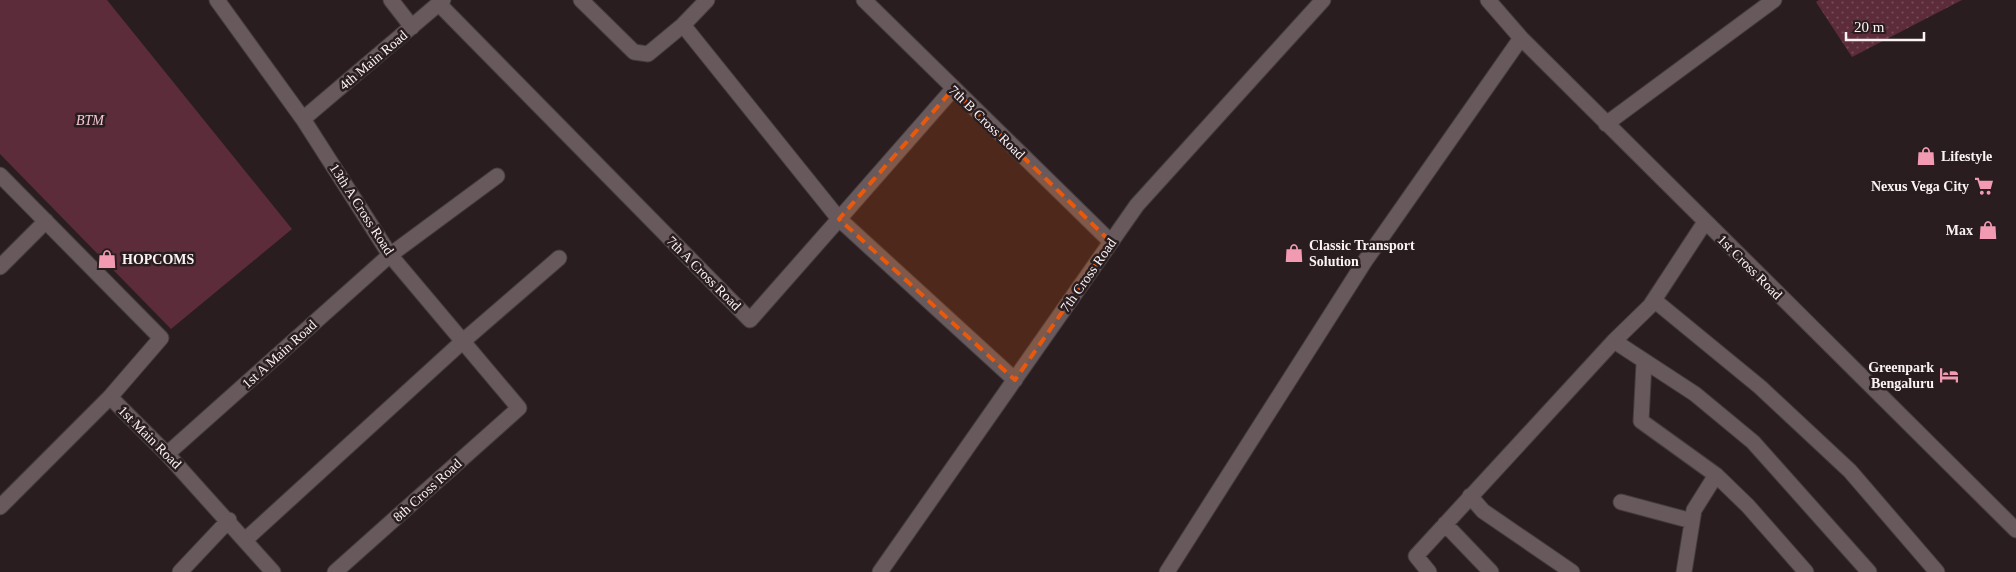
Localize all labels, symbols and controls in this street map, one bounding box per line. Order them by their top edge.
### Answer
scale bar [1846,10,1924,42]
text: 20 m [1854,19,1885,35]
street label: 4th Main Road [336,28,410,93]
street label: 7th B Cross Road [946,83,1028,162]
park label: BTM [76,113,105,128]
shop icon: Lifestyle [1915,145,1937,167]
place label: Lifestyle [1941,149,1992,164]
street label: 13th A Cross Road [327,161,397,258]
supermarket icon: Nexus Vega City [1973,175,1995,197]
place label: Nexus Vega City [1871,179,1969,194]
shop icon: Max [1977,219,1999,241]
place label: Max [1946,223,1973,238]
street label: 1st Cross Road [1714,232,1785,303]
street label: 7th A Cross Road [664,233,744,313]
street label: 7th Cross Road [1058,236,1119,315]
place label: Classic Transport Solution [1309,238,1415,269]
shop icon: Classic Transport Solution [1283,242,1305,264]
shop icon: HOPCOMS [96,248,118,270]
place label: HOPCOMS [122,252,195,267]
street label: 1st A Main Road [239,317,319,392]
place label: Greenpark Bengaluru [1868,360,1934,391]
hotel icon: Greenpark Bengaluru [1938,364,1960,386]
street label: 1st Main Road [115,403,184,472]
street label: 8th Cross Road [390,456,464,525]

